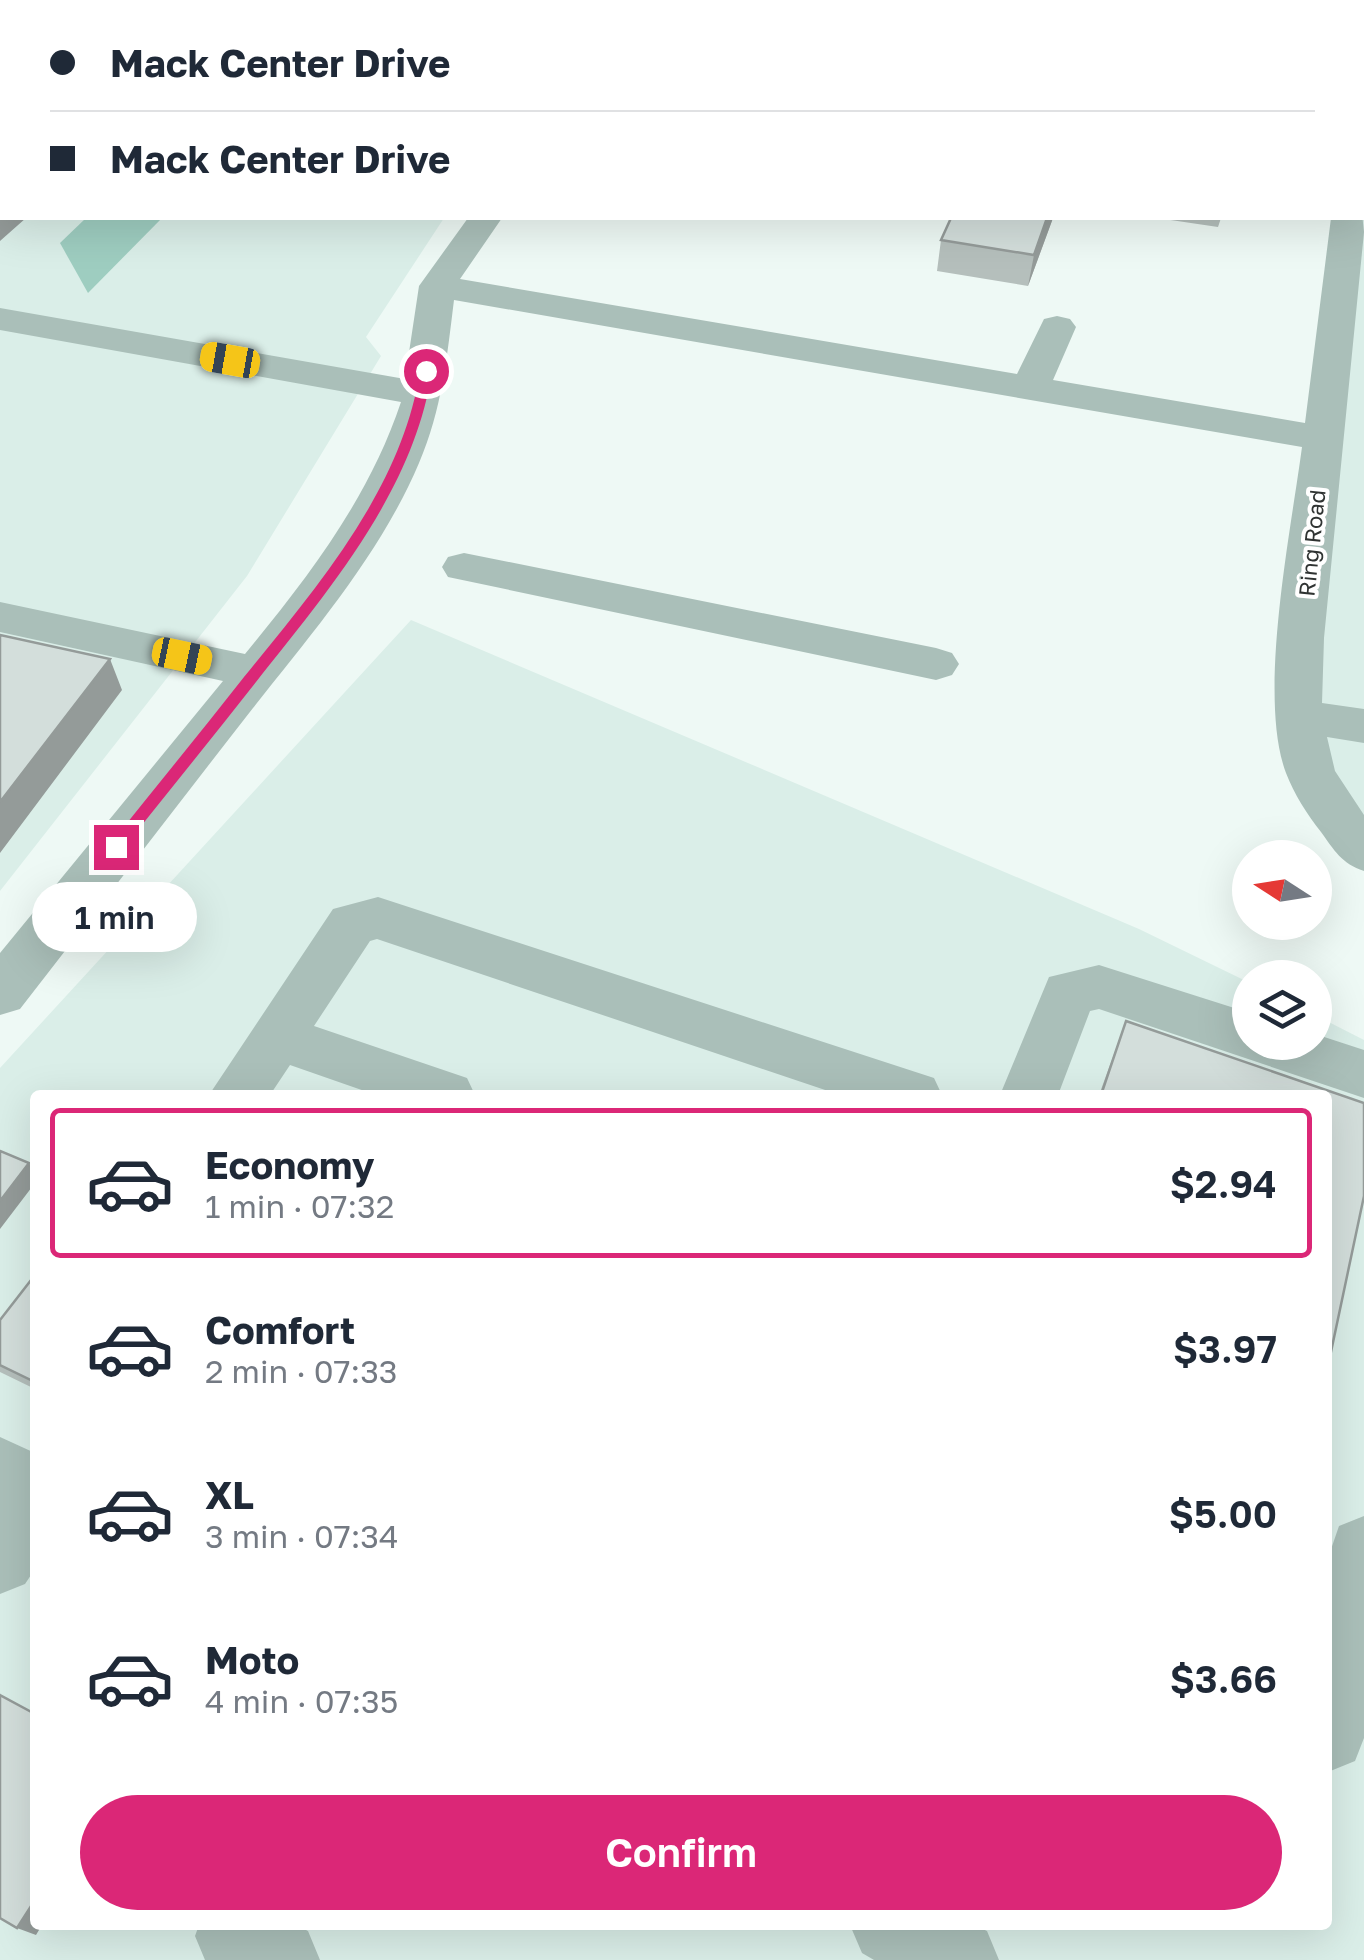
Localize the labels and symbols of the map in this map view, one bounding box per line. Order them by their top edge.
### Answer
car [198,340,262,380]
route start [404,349,449,394]
street label: Ring Road [1292,488,1331,598]
car [150,635,214,677]
route end [94,825,139,870]
north arrow [1232,840,1332,940]
callout: 1 min [34,882,198,952]

